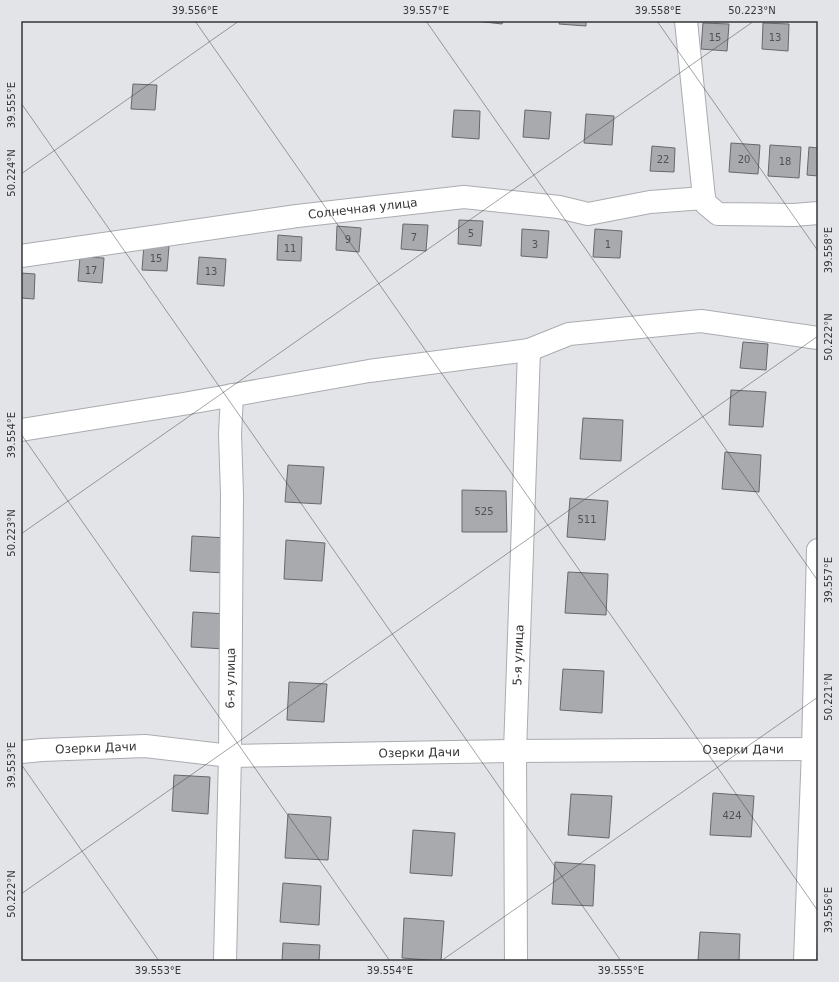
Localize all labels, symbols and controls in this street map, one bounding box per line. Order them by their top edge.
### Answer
text: 39.556°E [172,5,218,16]
text: 39.557°E [403,5,449,16]
text: 39.558°E [635,5,681,16]
text: 50.223°N [728,5,776,16]
house number: 15 [709,32,721,43]
house number: 13 [769,32,781,43]
text: 39.555°E [6,82,17,128]
text: 50.224°N [6,149,17,197]
house number: 22 [657,154,669,165]
house number: 20 [738,154,750,165]
house number: 18 [779,156,791,167]
street label: Солнечная улица [307,195,418,222]
text: 39.558°E [823,227,834,273]
house number: 5 [468,228,474,239]
house number: 7 [411,232,417,243]
house number: 9 [345,234,351,245]
house number: 3 [532,239,538,250]
house number: 1 [605,239,611,250]
house number: 11 [284,243,296,254]
house number: 15 [150,253,162,264]
house number: 17 [85,265,97,276]
house number: 13 [205,266,217,277]
text: 50.222°N [823,313,834,361]
text: 39.554°E [6,412,17,458]
house number: 525 [474,506,494,517]
text: 50.223°N [6,509,17,557]
house number: 511 [577,514,597,525]
text: 39.557°E [823,557,834,603]
street label: 5-я улица [510,624,526,686]
street label: 6-я улица [223,647,238,709]
text: 50.221°N [823,673,834,721]
street label: Озерки Дачи [55,739,137,756]
text: 39.553°E [6,742,17,788]
street label: Озерки Дачи [702,742,784,757]
street label: Озерки Дачи [378,745,460,760]
house number: 424 [722,810,742,821]
text: 50.222°N [6,870,17,918]
text: 39.556°E [823,887,834,933]
text: 39.553°E [135,965,181,976]
text: 39.554°E [367,965,413,976]
text: 39.555°E [598,965,644,976]

